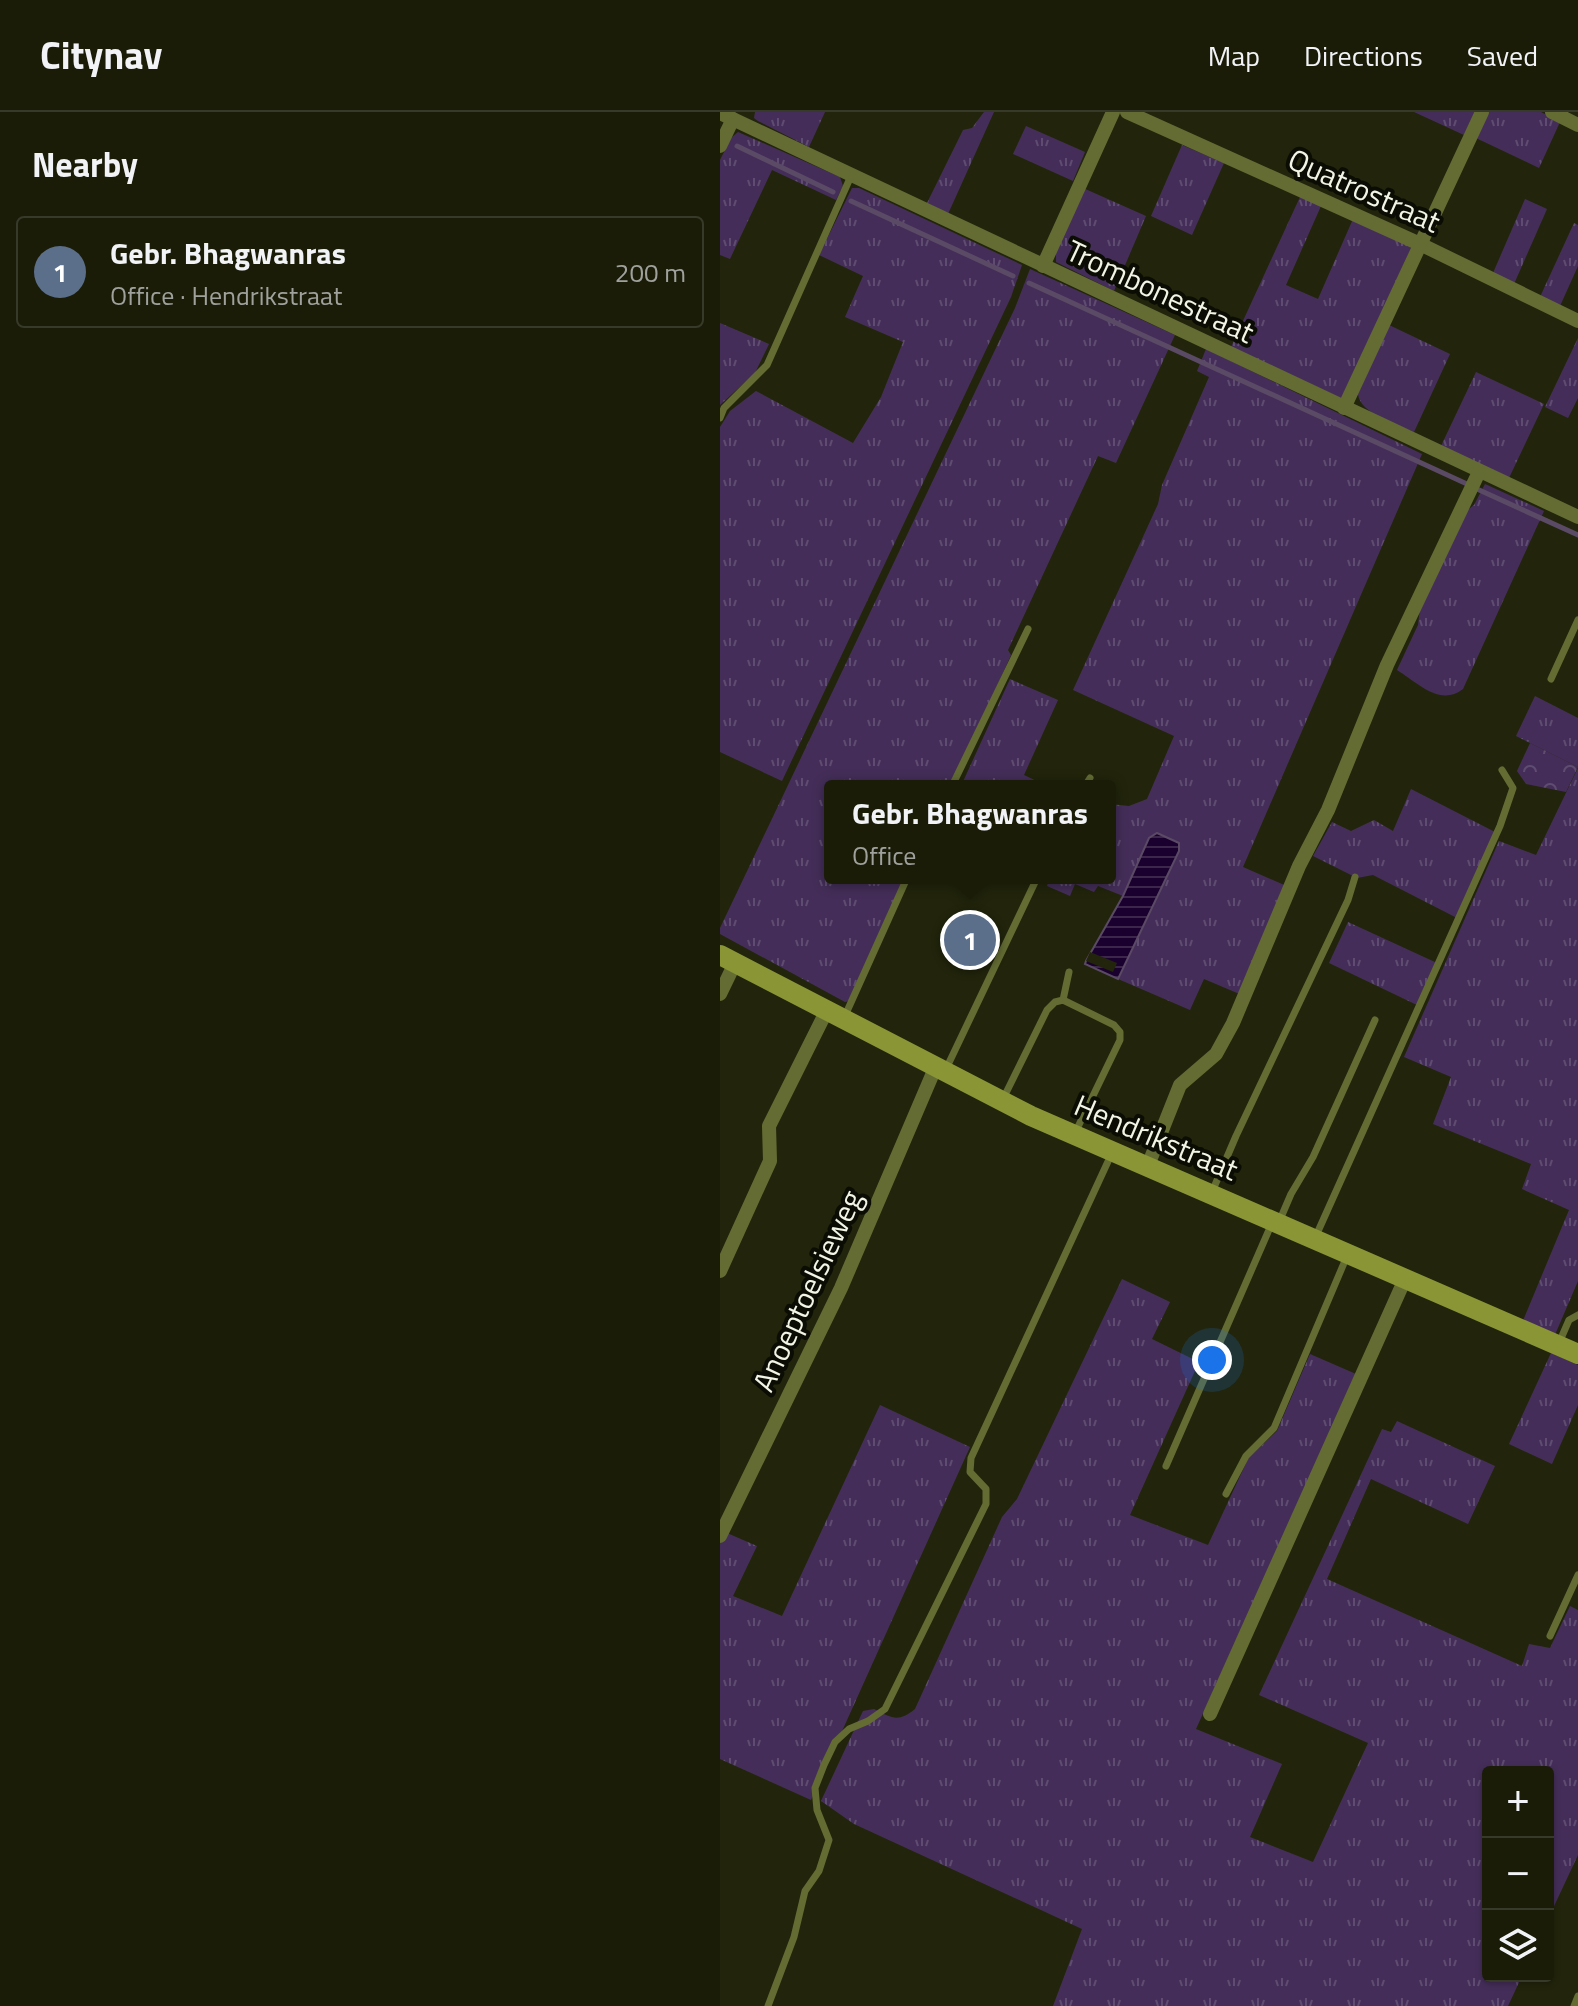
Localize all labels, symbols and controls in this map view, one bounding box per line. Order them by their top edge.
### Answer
text: Citynav [40,26,162,84]
text: Map [1208,34,1260,77]
text: Directions [1304,34,1423,77]
text: Saved [1467,34,1538,77]
street label: Quatrostraat [1281,136,1448,244]
text: Nearby [32,138,138,190]
street label: Trombonestraat [1059,227,1262,355]
text: Gebr. Bhagwanras [110,230,346,276]
text: 1 [53,253,67,292]
text: 200 m [615,253,686,292]
text: Office · Hendrikstraat [110,276,342,315]
popup [824,780,1116,884]
text: Gebr. Bhagwanras [852,790,1088,836]
text: Office [852,836,916,875]
pin: 1 [944,910,996,970]
street label: Hendrikstraat [1067,1082,1246,1192]
street label: Anoeptoelsieweg [740,1182,874,1399]
your location [1192,1340,1232,1380]
map controls [1482,1766,1554,1982]
button: + [1482,1766,1554,1838]
button: − [1482,1838,1554,1910]
button: layers [1482,1910,1554,1982]

